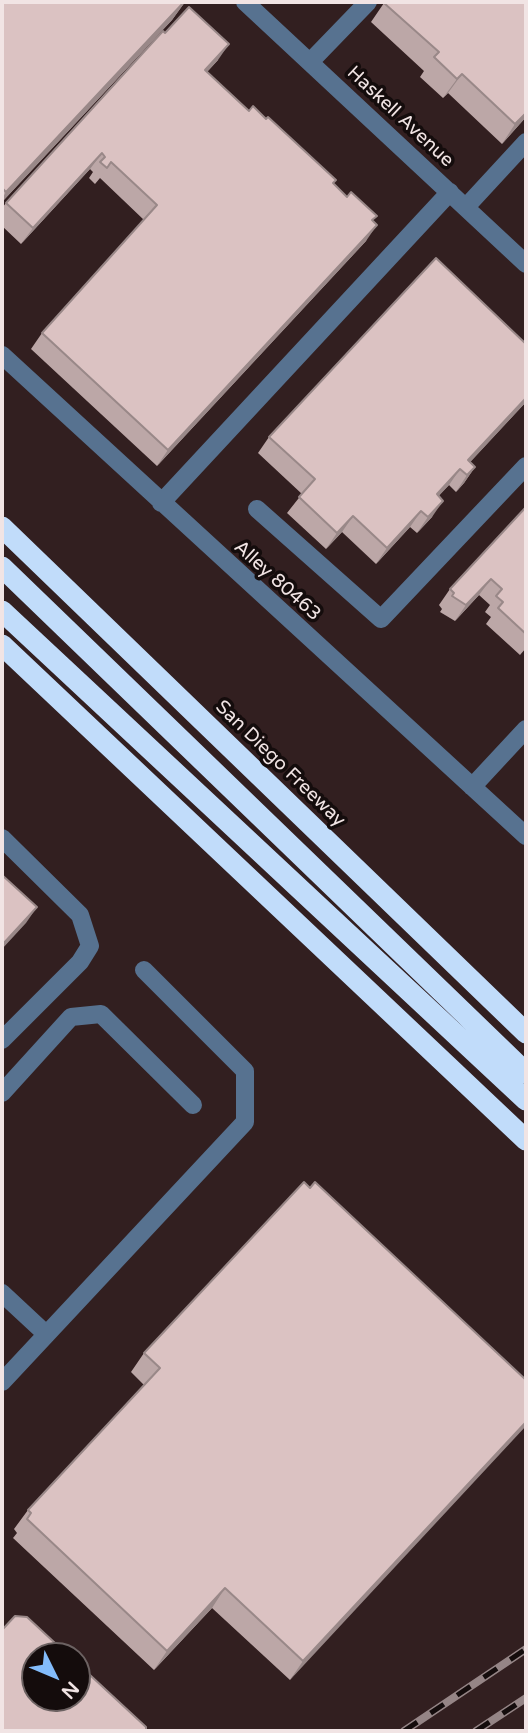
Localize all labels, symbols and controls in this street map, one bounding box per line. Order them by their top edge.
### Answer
street label: Haskell Avenue [342,62,458,172]
street label: Alley 80463 [229,536,325,626]
street label: San Diego Freeway [210,696,350,832]
north arrow [21,1642,91,1712]
text: N [57,1677,83,1703]

